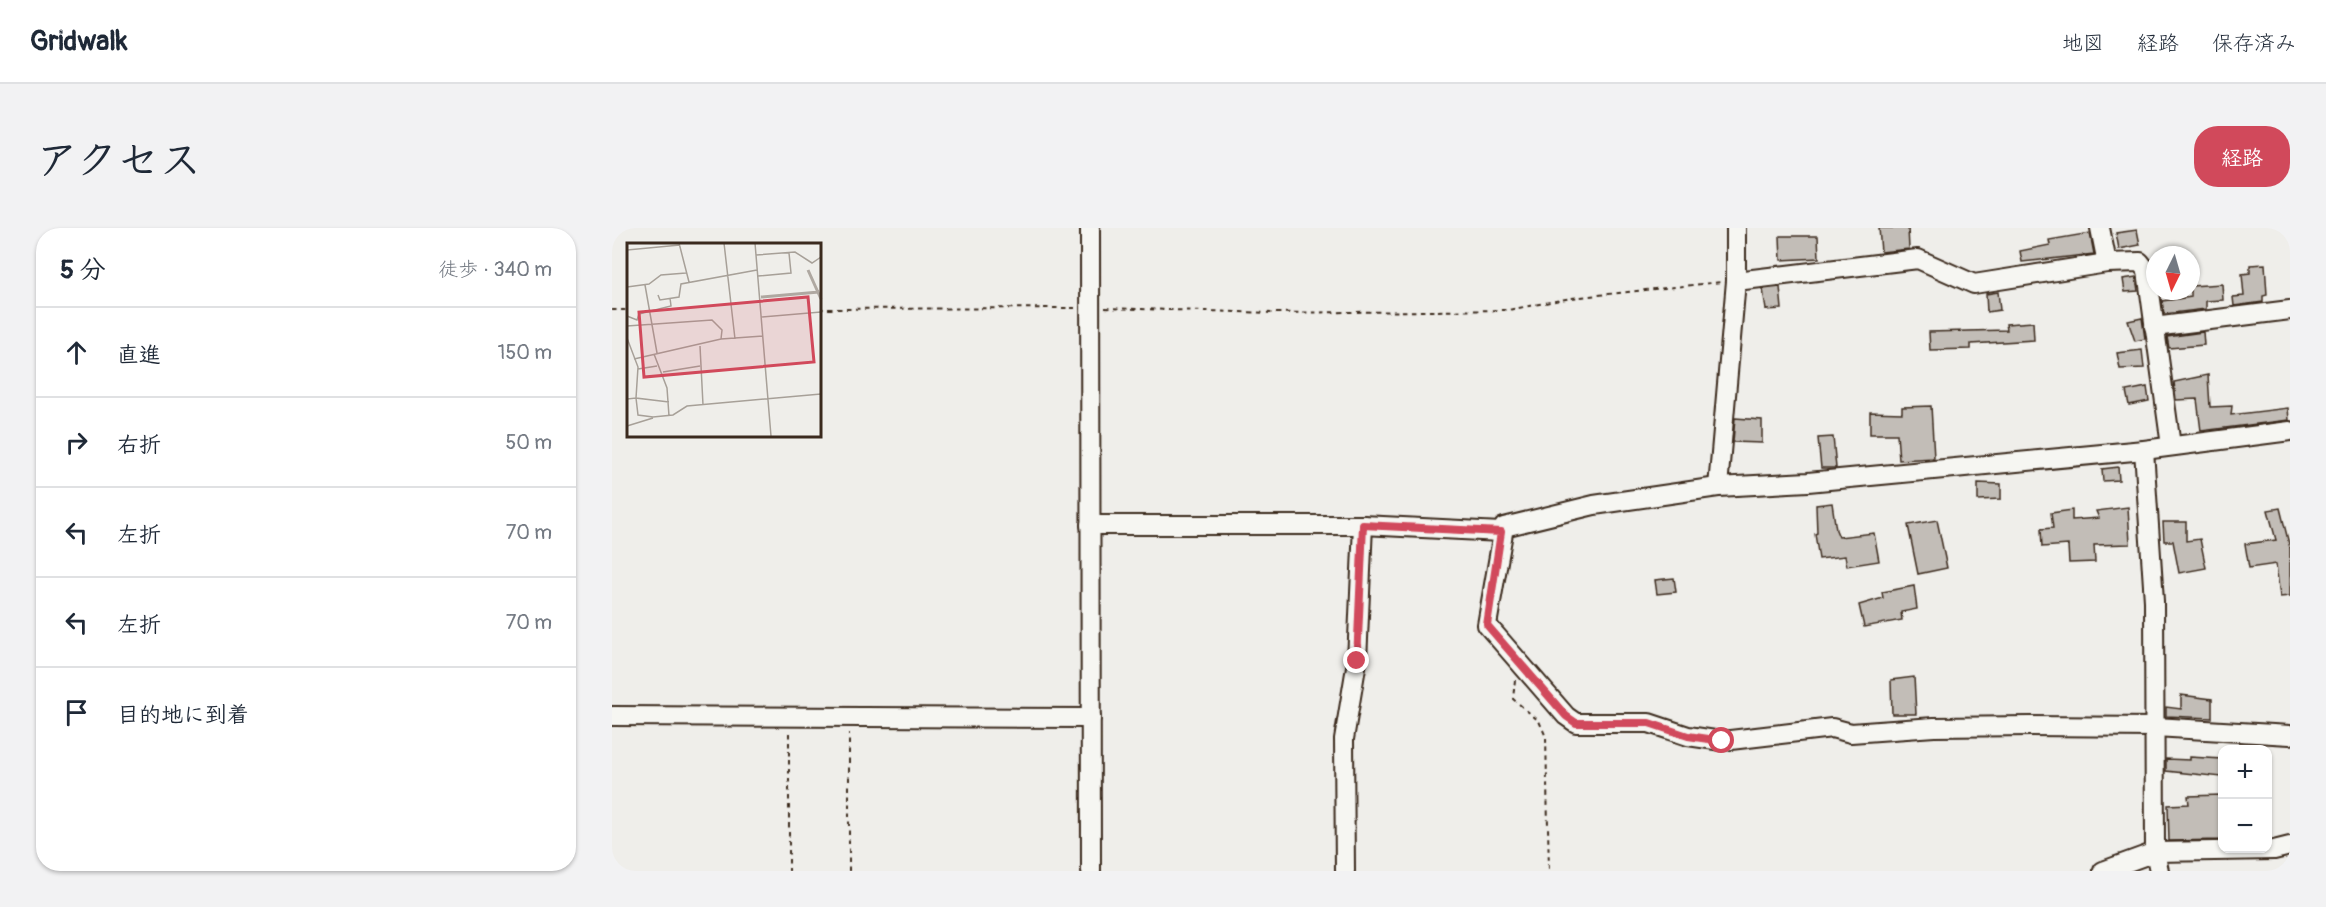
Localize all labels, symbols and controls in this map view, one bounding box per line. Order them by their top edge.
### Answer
text: Gridwalk [30,24,128,59]
text: 地図 [2062,30,2104,57]
text: 経路 [2137,30,2179,57]
text: 保存済み [2212,30,2296,57]
button: 経路 [2194,126,2290,187]
text: アクセス [36,135,201,187]
inset map [627,243,820,436]
north arrow [2146,246,2200,300]
text: 5 分 [60,254,106,286]
text: 徒歩 · 340 m [438,257,552,282]
icon: ahead [60,336,93,369]
text: 150 m [498,340,552,365]
text: 直進 [117,341,161,369]
icon: right [60,426,93,459]
text: 50 m [505,430,552,455]
text: 右折 [117,431,161,459]
icon: left [60,516,93,549]
text: 70 m [506,520,552,545]
text: 左折 [117,521,161,549]
icon: left [60,606,93,639]
text: 70 m [506,610,552,635]
text: 左折 [117,611,161,639]
route end [1343,647,1369,673]
icon: arrive [60,696,93,729]
text: 目的地に到着 [117,701,249,729]
route start [1708,727,1734,753]
map controls [2218,745,2272,853]
button: + [2218,745,2272,799]
button: − [2218,799,2272,853]

